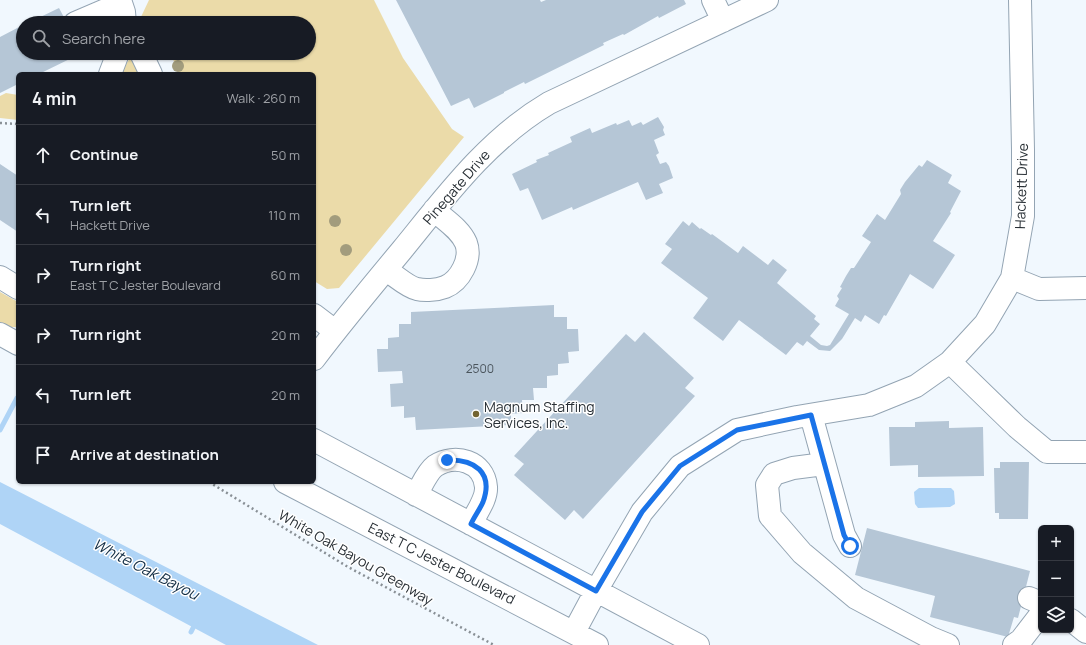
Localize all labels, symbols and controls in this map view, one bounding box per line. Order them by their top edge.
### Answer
search box [16,16,316,60]
icon: search [30,27,52,49]
text: Search here [62,28,145,49]
text: 4 min [32,87,76,110]
text: Walk · 260 m [227,89,300,107]
street label: Hackett Drive [1010,143,1032,229]
icon: ahead [32,144,54,166]
text: Continue [70,144,138,165]
text: 50 m [271,146,300,164]
street label: Pinegate Drive [418,146,494,228]
text: Turn left [70,195,132,216]
icon: left [32,204,54,226]
text: 110 m [268,206,300,224]
text: Hackett Drive [70,216,150,234]
text: Turn right [70,255,141,276]
icon: right [32,264,54,286]
text: 60 m [270,266,300,284]
text: East T C Jester Boulevard [70,276,221,294]
icon: right [32,324,54,346]
text: Turn right [70,324,141,345]
text: 20 m [271,326,300,344]
house number: 2500 [466,360,494,377]
icon: left [32,384,54,406]
text: Turn left [70,384,132,405]
text: 20 m [271,386,300,404]
place label: Magnum Staffing Services, Inc. [484,397,595,432]
marker: Magnum Staffing Services, Inc. [471,409,481,419]
icon: arrive [32,444,54,466]
text: Arrive at destination [70,444,219,465]
route end [438,451,456,469]
street label: White Oak Bayou Greenway [275,505,437,609]
street label: East T C Jester Boulevard [365,518,519,608]
map controls [1038,525,1074,633]
button: + [1038,525,1074,561]
water label: White Oak Bayou [90,533,203,605]
route start [841,537,859,555]
button: − [1038,561,1074,597]
button: layers [1038,597,1074,633]

